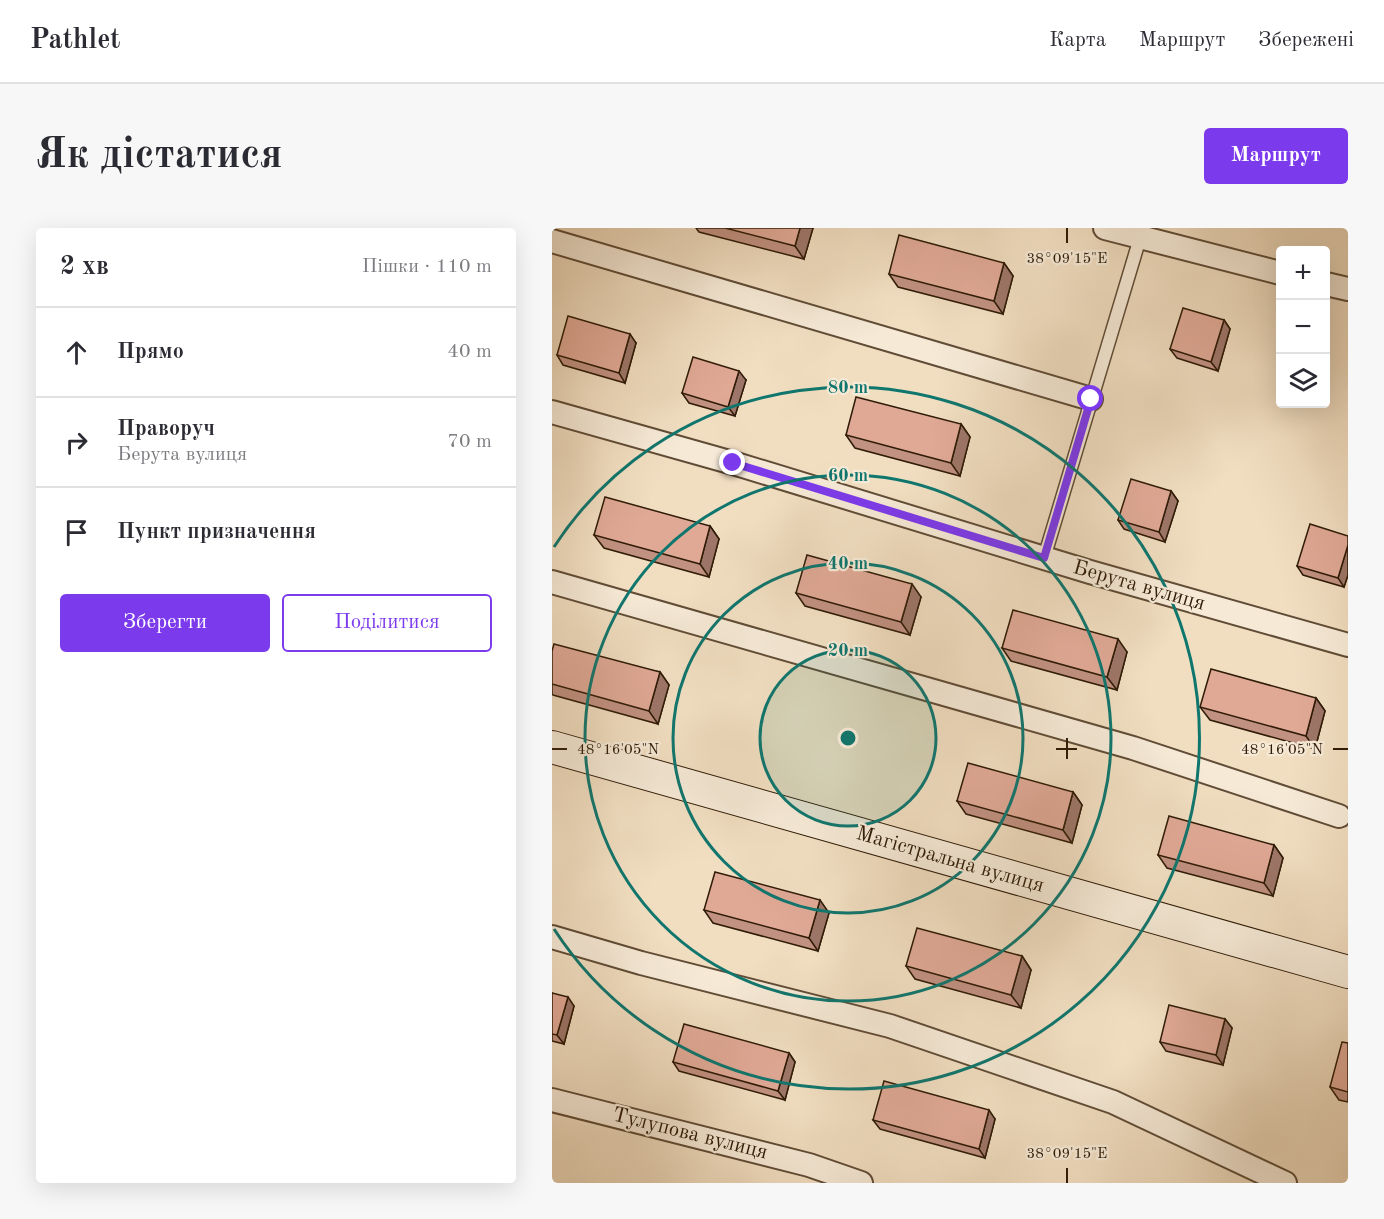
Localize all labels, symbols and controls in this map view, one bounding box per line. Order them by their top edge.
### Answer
text: Pathlet [30,27,121,55]
text: Карта [1049,30,1106,51]
text: Маршрут [1139,30,1225,51]
text: Збережені [1258,30,1354,51]
button: Маршрут [1204,128,1348,184]
text: Як дістатися [36,135,283,177]
map controls [1276,246,1330,408]
button: + [1276,246,1330,300]
text: 38°09'15"E [1027,252,1107,267]
text: 2 хв [60,254,109,280]
text: Пішки · 110 m [362,257,492,277]
button: − [1276,300,1330,354]
icon: ahead [60,336,93,369]
text: Прямо [117,341,184,363]
text: 40 m [447,342,492,362]
button: layers [1276,354,1330,408]
text: 80 m [828,379,868,397]
route start [1077,385,1103,411]
text: Праворуч [117,418,215,440]
icon: right [60,426,93,459]
text: 70 m [447,432,492,452]
text: Берута вулиця [117,445,247,465]
route end [719,449,745,475]
text: 60 m [828,467,868,485]
icon: arrive [60,516,93,549]
text: Пункт призначення [117,521,316,543]
text: 40 m [828,555,868,573]
street label: Берута вулиця [1070,557,1208,615]
button: Зберегти [60,594,270,652]
button: Поділитися [282,594,492,652]
text: 20 m [828,642,868,660]
centre of rings [838,728,858,748]
text: 48°16'05"N [577,743,659,758]
text: 48°16'05"N [1241,743,1323,758]
street label: Магістральна вулиця [854,823,1046,897]
street label: Тулупова вулиця [610,1105,770,1163]
text: 38°09'15"E [1027,1147,1107,1162]

